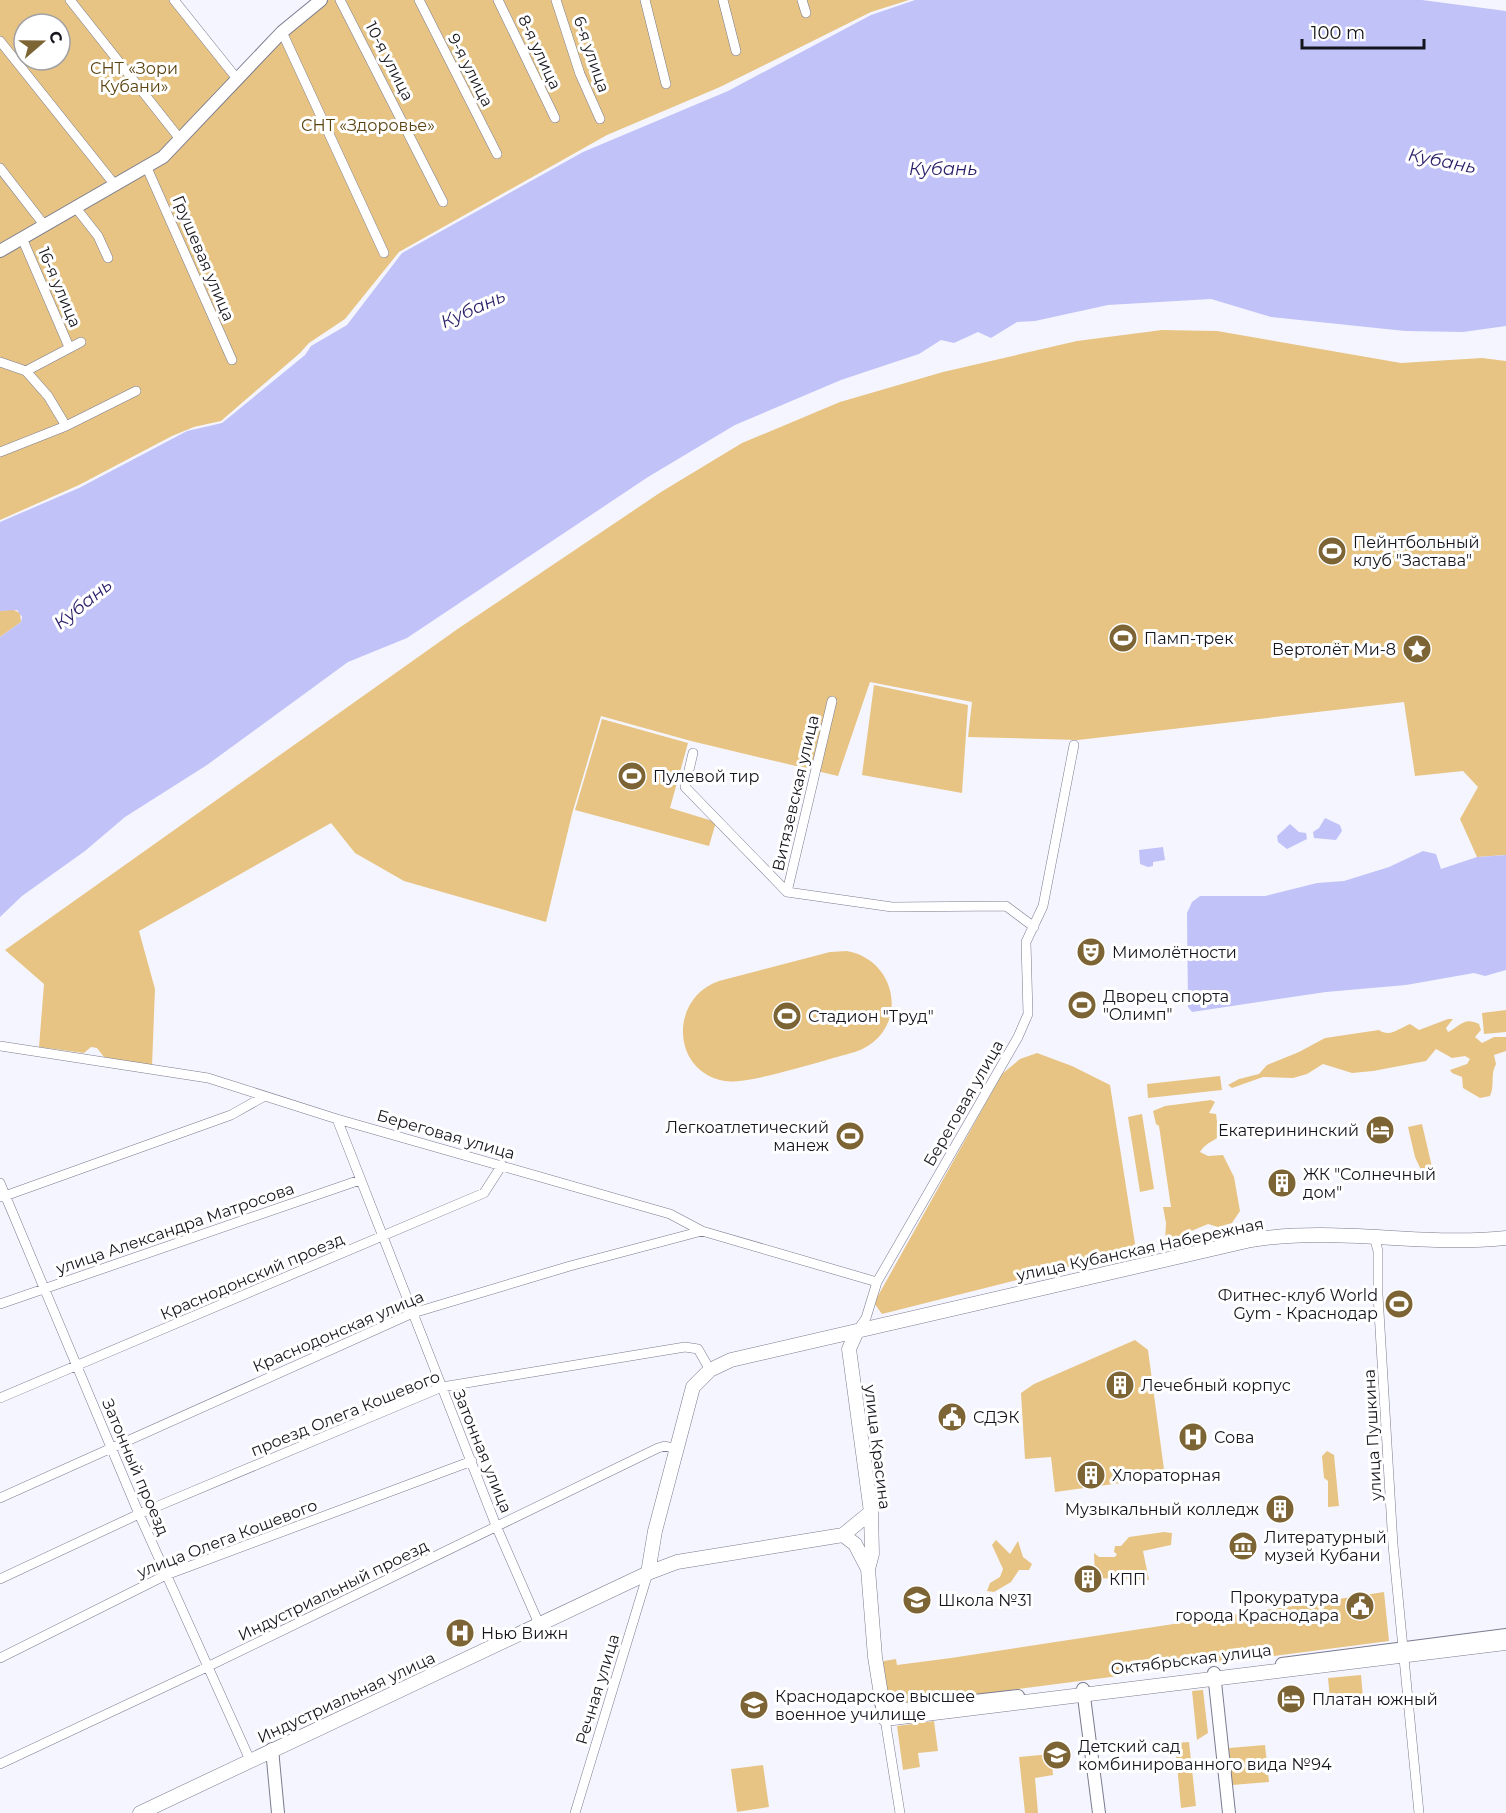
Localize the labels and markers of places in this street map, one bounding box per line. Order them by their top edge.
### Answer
place label: Пейнтбольный клуб "Застава" [1353,533,1480,570]
sports icon: Пейнтбольный клуб "Застава" [1316,535,1348,567]
sports icon: Памп-трек [1107,622,1139,654]
place label: Памп-трек [1144,629,1234,648]
place icon: Вертолёт Ми-8 [1401,633,1433,665]
place label: Вертолёт Ми-8 [1272,640,1396,659]
sports icon: Пулевой тир [616,760,648,792]
place label: Пулевой тир [653,767,759,786]
theatre icon: Мимолётности [1075,936,1107,968]
place label: Мимолётности [1112,943,1237,962]
place label: Дворец спорта "Олимп" [1103,987,1229,1024]
sports icon: Дворец спорта "Олимп" [1066,989,1098,1021]
sports icon: Стадион "Труд" [771,1000,803,1032]
place label: Стадион "Труд" [808,1007,934,1026]
hotel icon: Екатерининский [1364,1114,1396,1146]
place label: Легкоатлетический манеж [665,1118,829,1155]
sports icon: Легкоатлетический манеж [834,1120,866,1152]
place label: Екатерининский [1218,1121,1359,1140]
place label: ЖК "Солнечный дом" [1303,1165,1436,1202]
building icon: ЖК "Солнечный дом" [1266,1167,1298,1199]
place label: Фитнес-клуб World Gym - Краснодар [1218,1286,1378,1323]
sports icon: Фитнес-клуб World Gym - Краснодар [1383,1288,1415,1320]
building icon: Лечебный корпус [1104,1369,1136,1401]
place label: Лечебный корпус [1141,1376,1291,1395]
public building icon: СДЭК [936,1401,968,1433]
place label: СДЭК [973,1408,1019,1427]
hospital icon: Сова [1177,1421,1209,1453]
place label: Сова [1214,1428,1254,1447]
building icon: Хлораторная [1075,1459,1107,1491]
place label: Хлораторная [1112,1466,1221,1485]
building icon: Музыкальный колледж [1264,1493,1296,1525]
place label: Музыкальный колледж [1065,1500,1259,1519]
place label: Литературный музей Кубани [1264,1528,1387,1565]
museum icon: Литературный музей Кубани [1227,1530,1259,1562]
building icon: КПП [1072,1563,1104,1595]
place label: КПП [1109,1570,1146,1589]
school or university icon: Школа №31 [901,1584,933,1616]
place label: Прокуратура города Краснодара [1175,1588,1339,1625]
public building icon: Прокуратура города Краснодара [1344,1590,1376,1622]
place label: Школа №31 [938,1591,1032,1610]
hospital icon: Нью Вижн [444,1617,476,1649]
place label: Нью Вижн [481,1624,568,1643]
hotel icon: Платан южный [1275,1683,1307,1715]
place label: Краснодарское высшее военное училище [775,1687,975,1724]
school or university icon: Краснодарское высшее военное училище [738,1689,770,1721]
place label: Платан южный [1312,1690,1438,1709]
place label: Детский сад комбинированного вида №94 [1078,1737,1332,1774]
school or university icon: Детский сад комбинированного вида №94 [1041,1739,1073,1771]

